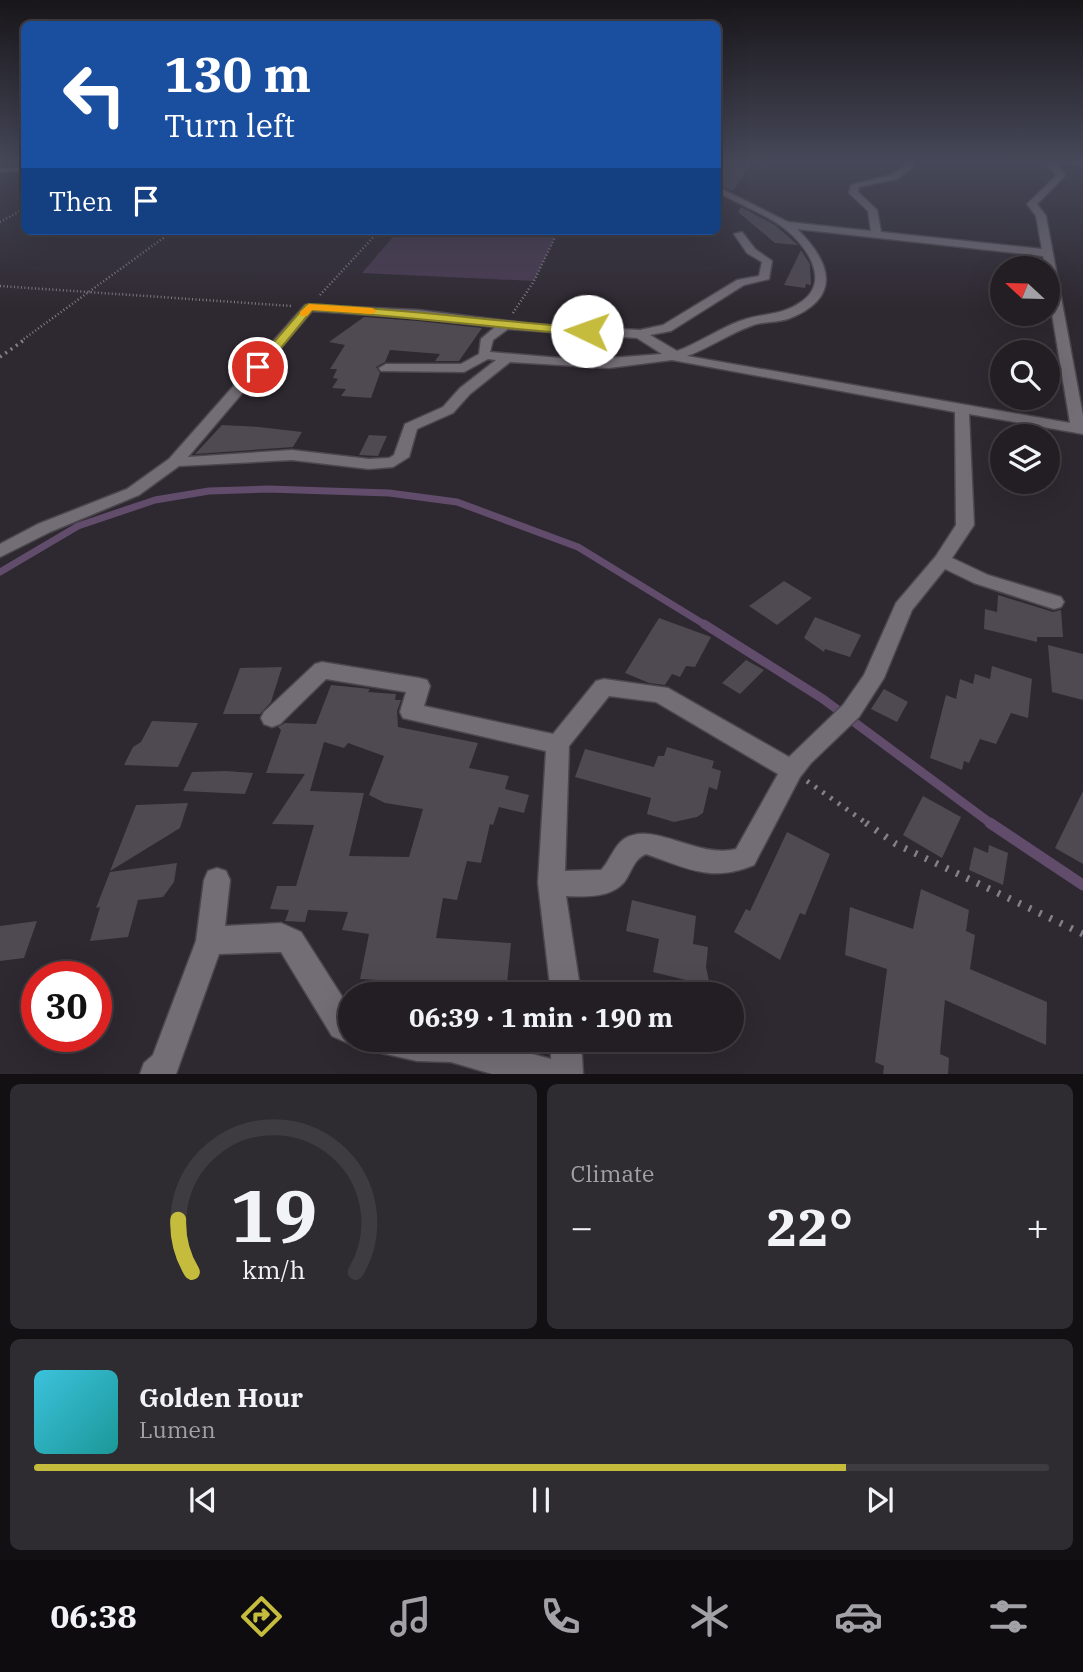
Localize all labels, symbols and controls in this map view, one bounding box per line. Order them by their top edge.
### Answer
text: 130 m [164,42,311,105]
icon: left [49,49,140,140]
text: Turn left [164,104,295,146]
icon: arrive [127,182,165,220]
text: Then [49,184,113,218]
north arrow [990,256,1060,326]
map controls [990,256,1060,494]
position arrow [550,294,624,368]
pin [228,337,288,397]
button: search [990,340,1060,410]
icon: arrive [239,348,277,386]
button: layers [990,424,1060,494]
speed limit sign: 30 [21,961,112,1052]
text: 06:39 · 1 min · 190 m [409,1000,673,1034]
text: Climate [571,1158,654,1188]
text: 19 [230,1168,317,1263]
text: 22° [766,1193,853,1260]
text: − [571,1202,593,1251]
text: + [1026,1202,1049,1251]
text: km/h [242,1253,305,1286]
text: Golden Hour [139,1380,303,1414]
text: Lumen [139,1414,216,1444]
icon: previous [184,1481,222,1519]
icon: pause [522,1481,560,1519]
icon: next [861,1481,899,1519]
icon: directions [237,1592,286,1641]
icon: music [386,1592,435,1641]
icon: phone [536,1592,585,1641]
icon: climate [685,1592,734,1641]
icon: car [834,1592,883,1641]
icon: filters [984,1592,1033,1641]
text: 06:38 [50,1595,137,1637]

